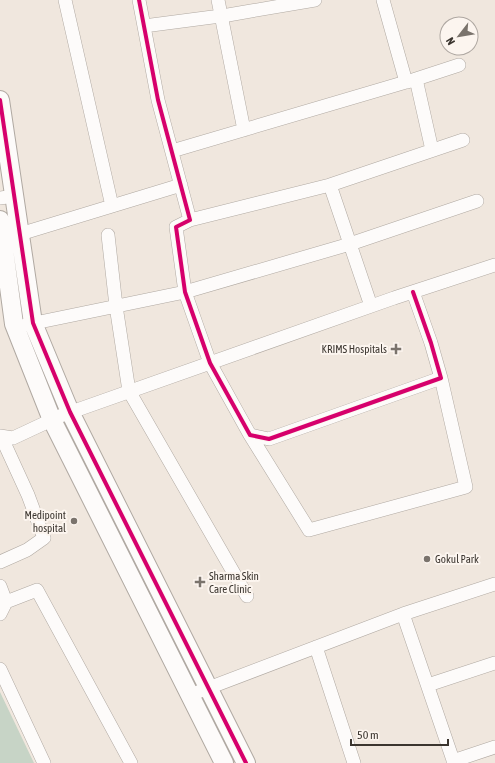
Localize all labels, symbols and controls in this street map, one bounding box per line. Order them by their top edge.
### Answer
north arrow [439,16,479,56]
text: N [444,35,457,47]
place label: KRIMS Hospitals [322,343,387,355]
marker: KRIMS Hospitals [390,343,402,355]
place label: Medipoint hospital [25,509,66,534]
marker: Medipoint hospital [69,516,79,526]
place label: Gokul Park [435,553,479,565]
marker: Gokul Park [422,554,432,564]
place label: Sharma Skin Care Clinic [209,570,259,595]
marker: Sharma Skin Care Clinic [194,576,206,588]
scale bar [351,721,448,747]
text: 50 m [357,728,379,742]

